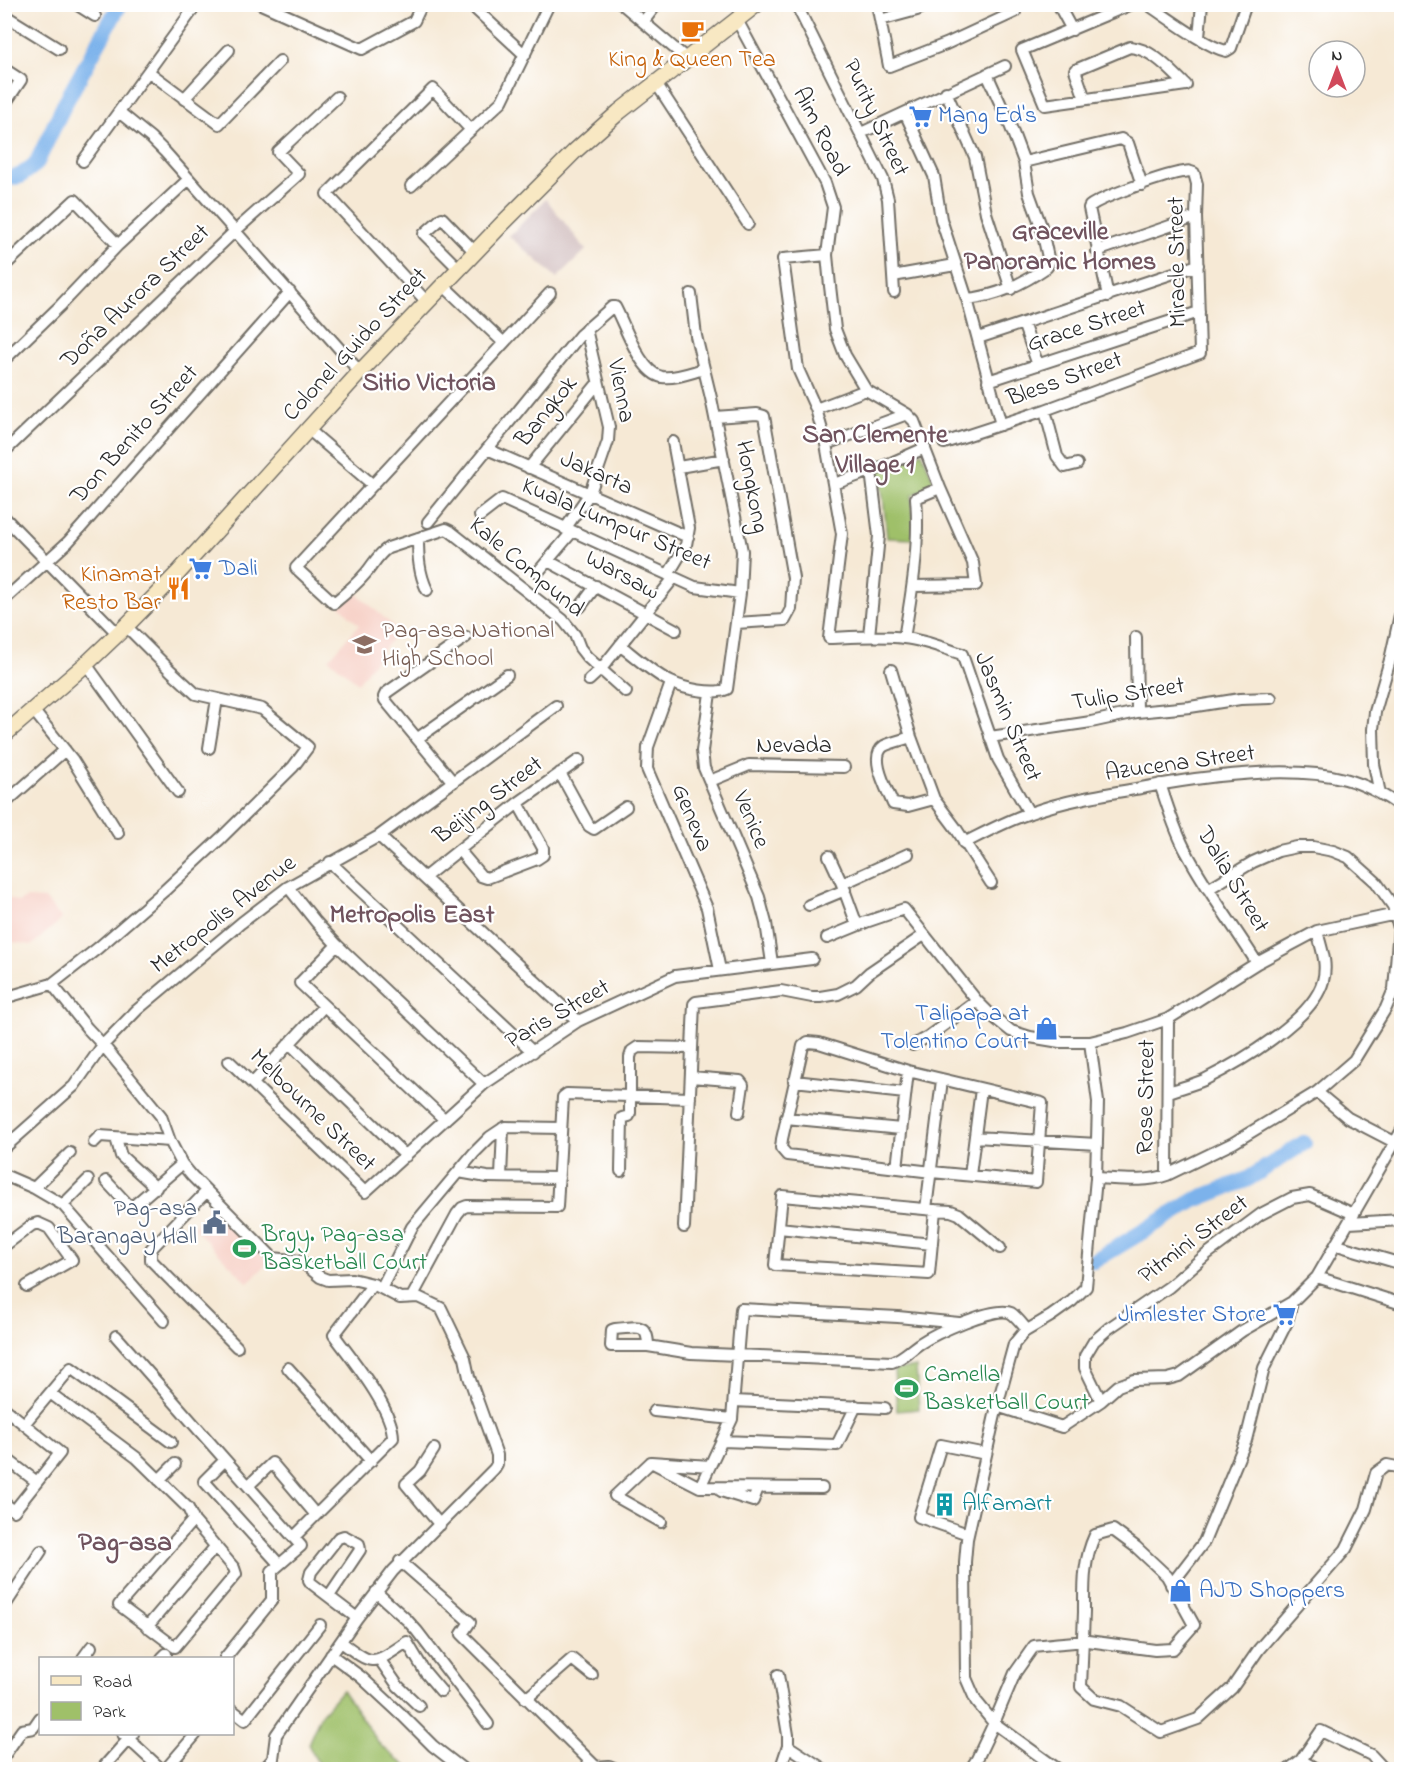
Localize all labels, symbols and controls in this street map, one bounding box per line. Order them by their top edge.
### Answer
cafe icon: King & Queen Tea [679,17,705,43]
north arrow [1307,39,1367,99]
place label: King & Queen Tea [608,43,776,78]
text: N [1332,44,1343,68]
street label: Purity Street [832,54,917,183]
street label: Aim Road [783,81,858,183]
place label: Mang Ed's [938,99,1037,134]
supermarket icon: Mang Ed's [907,103,933,129]
street label: Miracle Street [1159,196,1197,328]
district label: Graceville Panoramic Homes [964,214,1156,282]
street label: Doña Aurora Street [53,216,219,378]
street label: Colonel Guido Street [275,260,437,430]
street label: Grace Street [1023,291,1151,363]
street label: Bless Street [1001,343,1128,417]
street label: Vienna [597,355,643,426]
street label: Don Benito Street [62,357,208,514]
district label: Sitio Victoria [362,365,496,403]
street label: Bangkok [506,368,587,456]
district label: San Clemente Village 1 [802,417,949,486]
street label: Hongkong [725,438,777,536]
street label: Jakarta [554,442,638,506]
street label: Kuala Lumpur Street [516,469,716,581]
street label: Kale Compund [460,509,592,627]
street label: Warsaw [579,542,665,610]
place label: Dali [218,552,258,587]
supermarket icon: Dali [188,556,214,582]
place label: Kinamat Resto Bar [62,558,162,621]
restaurant icon: Kinamat Resto Bar [166,576,192,602]
place label: Pag-asa National High School [382,614,554,677]
school or university icon: Pag-asa National High School [351,632,377,658]
street label: Jasmin Street [964,647,1050,787]
street label: Tulip Street [1069,669,1187,721]
street label: Nevada [756,729,832,764]
street label: Azucena Street [1103,736,1257,792]
street label: Beijing Street [426,748,551,855]
street label: Geneva [661,779,721,857]
street label: Venice [722,785,778,854]
street label: Dalia Street [1186,819,1277,940]
street label: Metropolis Avenue [144,847,304,983]
district label: Metropolis East [329,897,495,935]
street label: Paris Street [499,971,617,1059]
place label: Talipapa at Tolentino Court [880,997,1029,1060]
shop icon: Talipapa at Tolentino Court [1034,1015,1060,1041]
street label: Rose Street [1128,1039,1166,1155]
street label: Melbourne Street [241,1041,383,1181]
street label: Pitmini Street [1131,1187,1257,1293]
place label: Pag-asa Barangay Hall [57,1192,197,1256]
public building icon: Pag-asa Barangay Hall [202,1210,228,1236]
place label: Brgy. Pag-asa Basketball Court [261,1218,427,1281]
sports icon: Brgy. Pag-asa Basketball Court [231,1236,257,1262]
place label: Jimlester Store [1118,1298,1266,1333]
supermarket icon: Jimlester Store [1271,1302,1297,1328]
place label: Camella Basketball Court [923,1358,1089,1421]
sports icon: Camella Basketball Court [893,1376,919,1402]
place label: Alfamart [962,1487,1052,1522]
building icon: Alfamart [931,1491,957,1517]
district label: Pag-asa [78,1524,172,1564]
place label: AJD Shoppers [1199,1574,1345,1609]
shop icon: AJD Shoppers [1168,1578,1194,1604]
legend [39,1657,234,1735]
text: Road [93,1670,132,1696]
text: Park [93,1700,126,1726]

